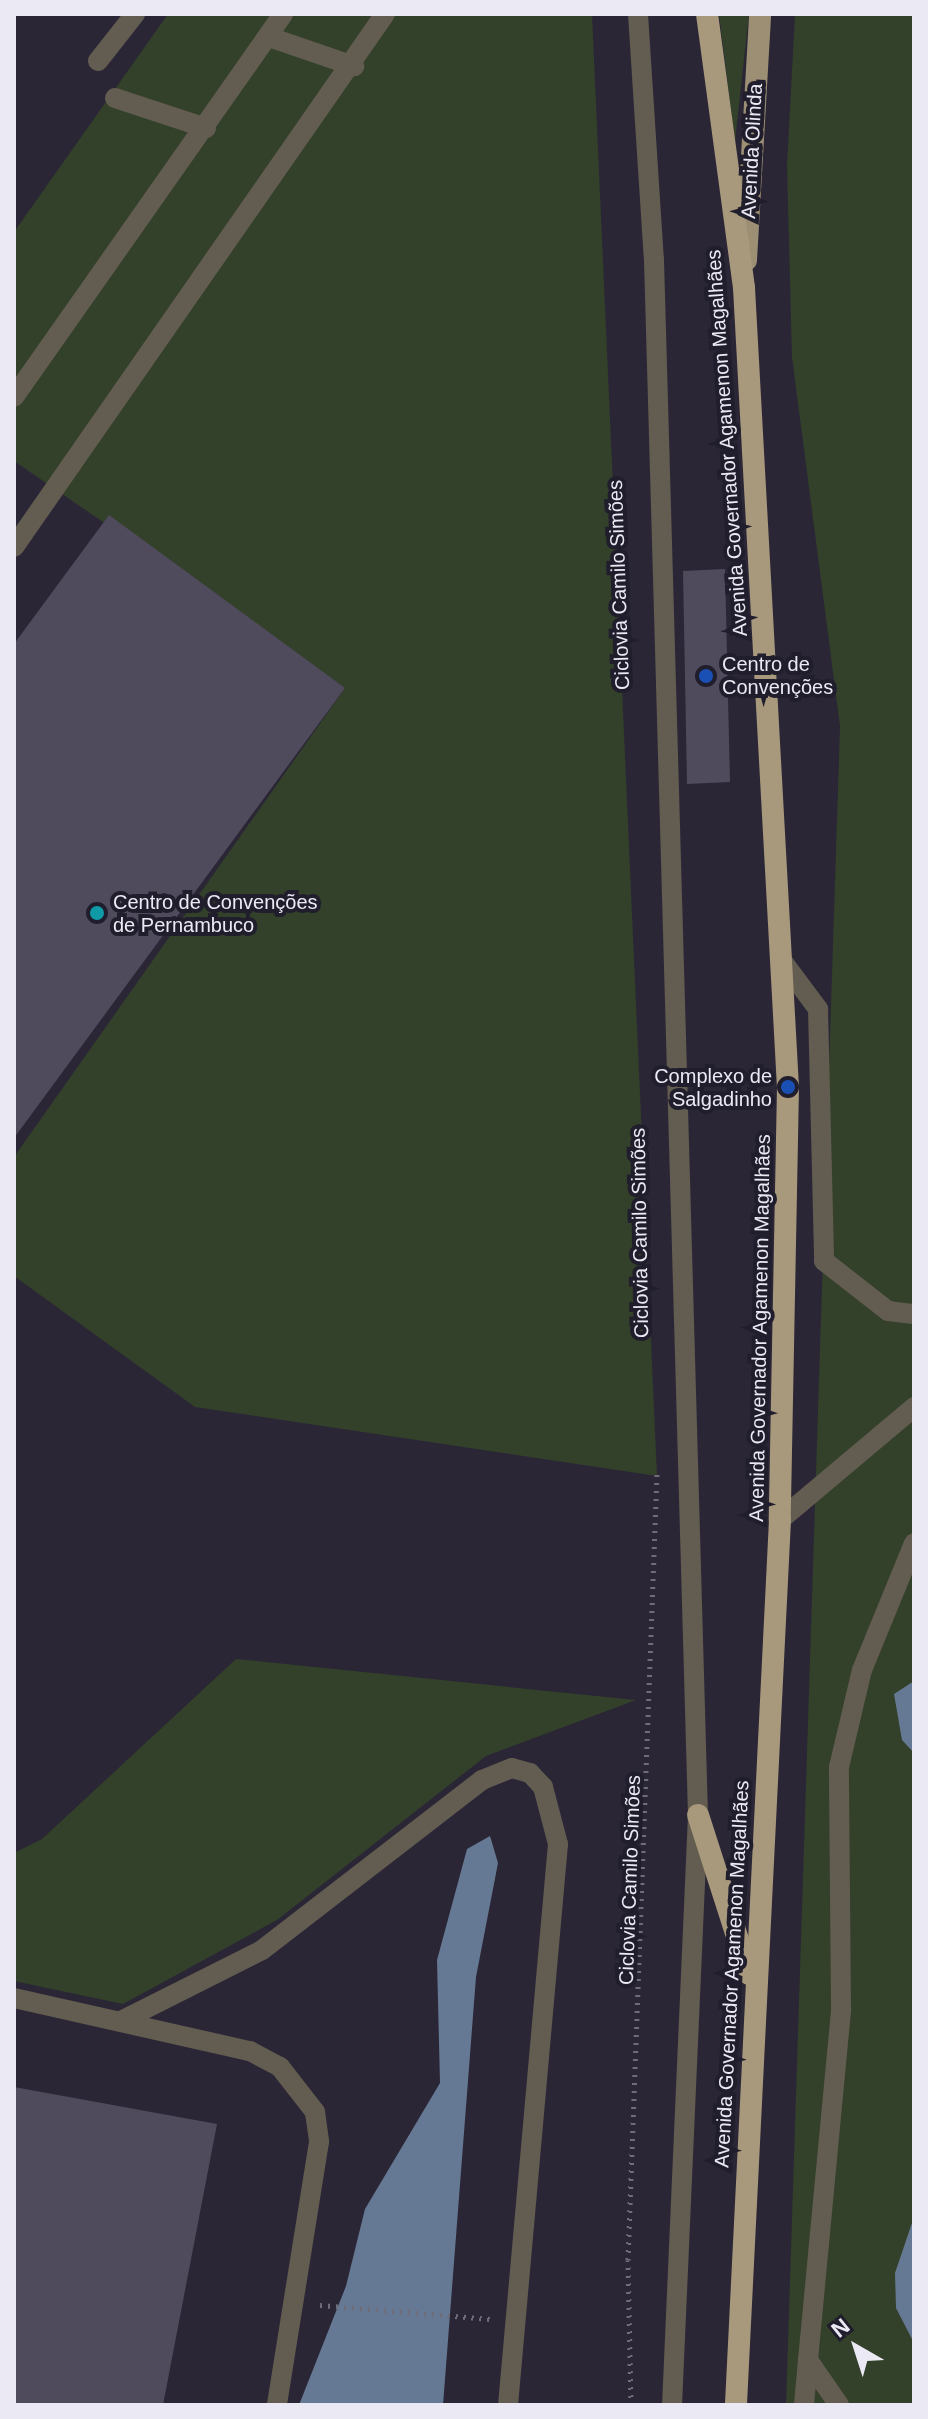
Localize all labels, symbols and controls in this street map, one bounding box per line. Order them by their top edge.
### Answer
street label: Avenida Olinda [736,83,768,219]
street label: Avenida Governador Agamenon Magalhães [701,248,753,638]
street label: Ciclovia Camilo Simões [603,480,635,690]
place label: Centro de Convenções [722,652,833,699]
marker: Centro de Convenções [697,667,715,685]
place label: Centro de Convenções de Pernambuco [113,890,318,937]
marker: Centro de Convenções de Pernambuco [88,904,106,922]
place label: Complexo de Salgadinho [654,1064,772,1111]
marker: Complexo de Salgadinho [779,1078,797,1096]
street label: Ciclovia Camilo Simões [626,1128,654,1338]
street label: Avenida Governador Agamenon Magalhães [745,1133,775,1523]
street label: Ciclovia Camilo Simões [614,1775,646,1985]
street label: Avenida Governador Agamenon Magalhães [710,1779,754,2169]
north arrow [816,2307,896,2387]
text: N [827,2313,855,2343]

